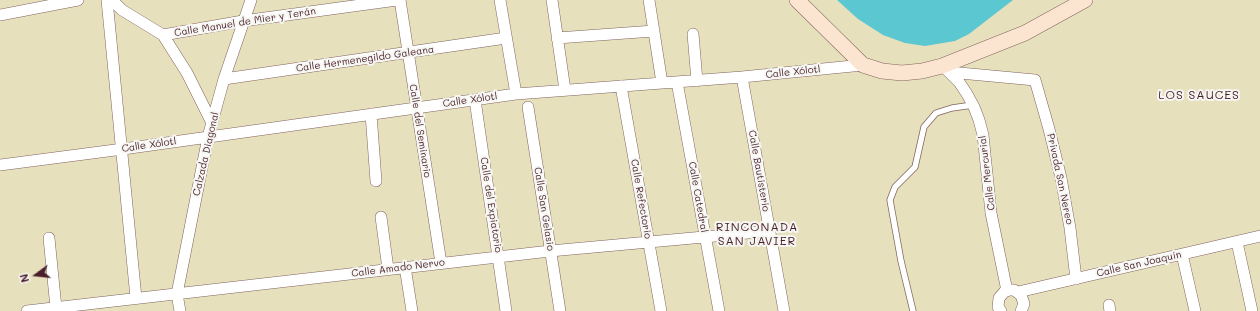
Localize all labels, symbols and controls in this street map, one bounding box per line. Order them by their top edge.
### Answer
street label: Calle Manuel de Mier y Terán [173,5,317,39]
street label: Calle Hermenegildo Galeana [295,43,435,75]
street label: Calle Xólotl [765,63,821,81]
street label: Calle del Seminario [407,83,433,179]
district label: LOS SAUCES [1158,88,1240,102]
street label: Calle Xólotl [442,90,498,110]
street label: Calzada Diagonal [191,111,221,197]
street label: Calle Bautisterio [746,129,772,213]
street label: Privada San Nereo [1044,132,1076,226]
street label: Calle Xólotl [121,135,177,155]
street label: Calle Mercurial [976,135,998,211]
street label: Calle del Expiatorio [478,156,504,254]
street label: Calle Refectorio [628,158,654,240]
street label: Calle Catedral [686,161,710,233]
street label: Calle San Gelasio [531,166,557,252]
district label: RINCONADA SAN JAVIER [716,220,798,248]
street label: Calle San Joaquín [1095,248,1183,280]
north arrow [16,255,56,295]
street label: Calle Amado Nervo [351,256,445,280]
text: N [16,272,32,284]

